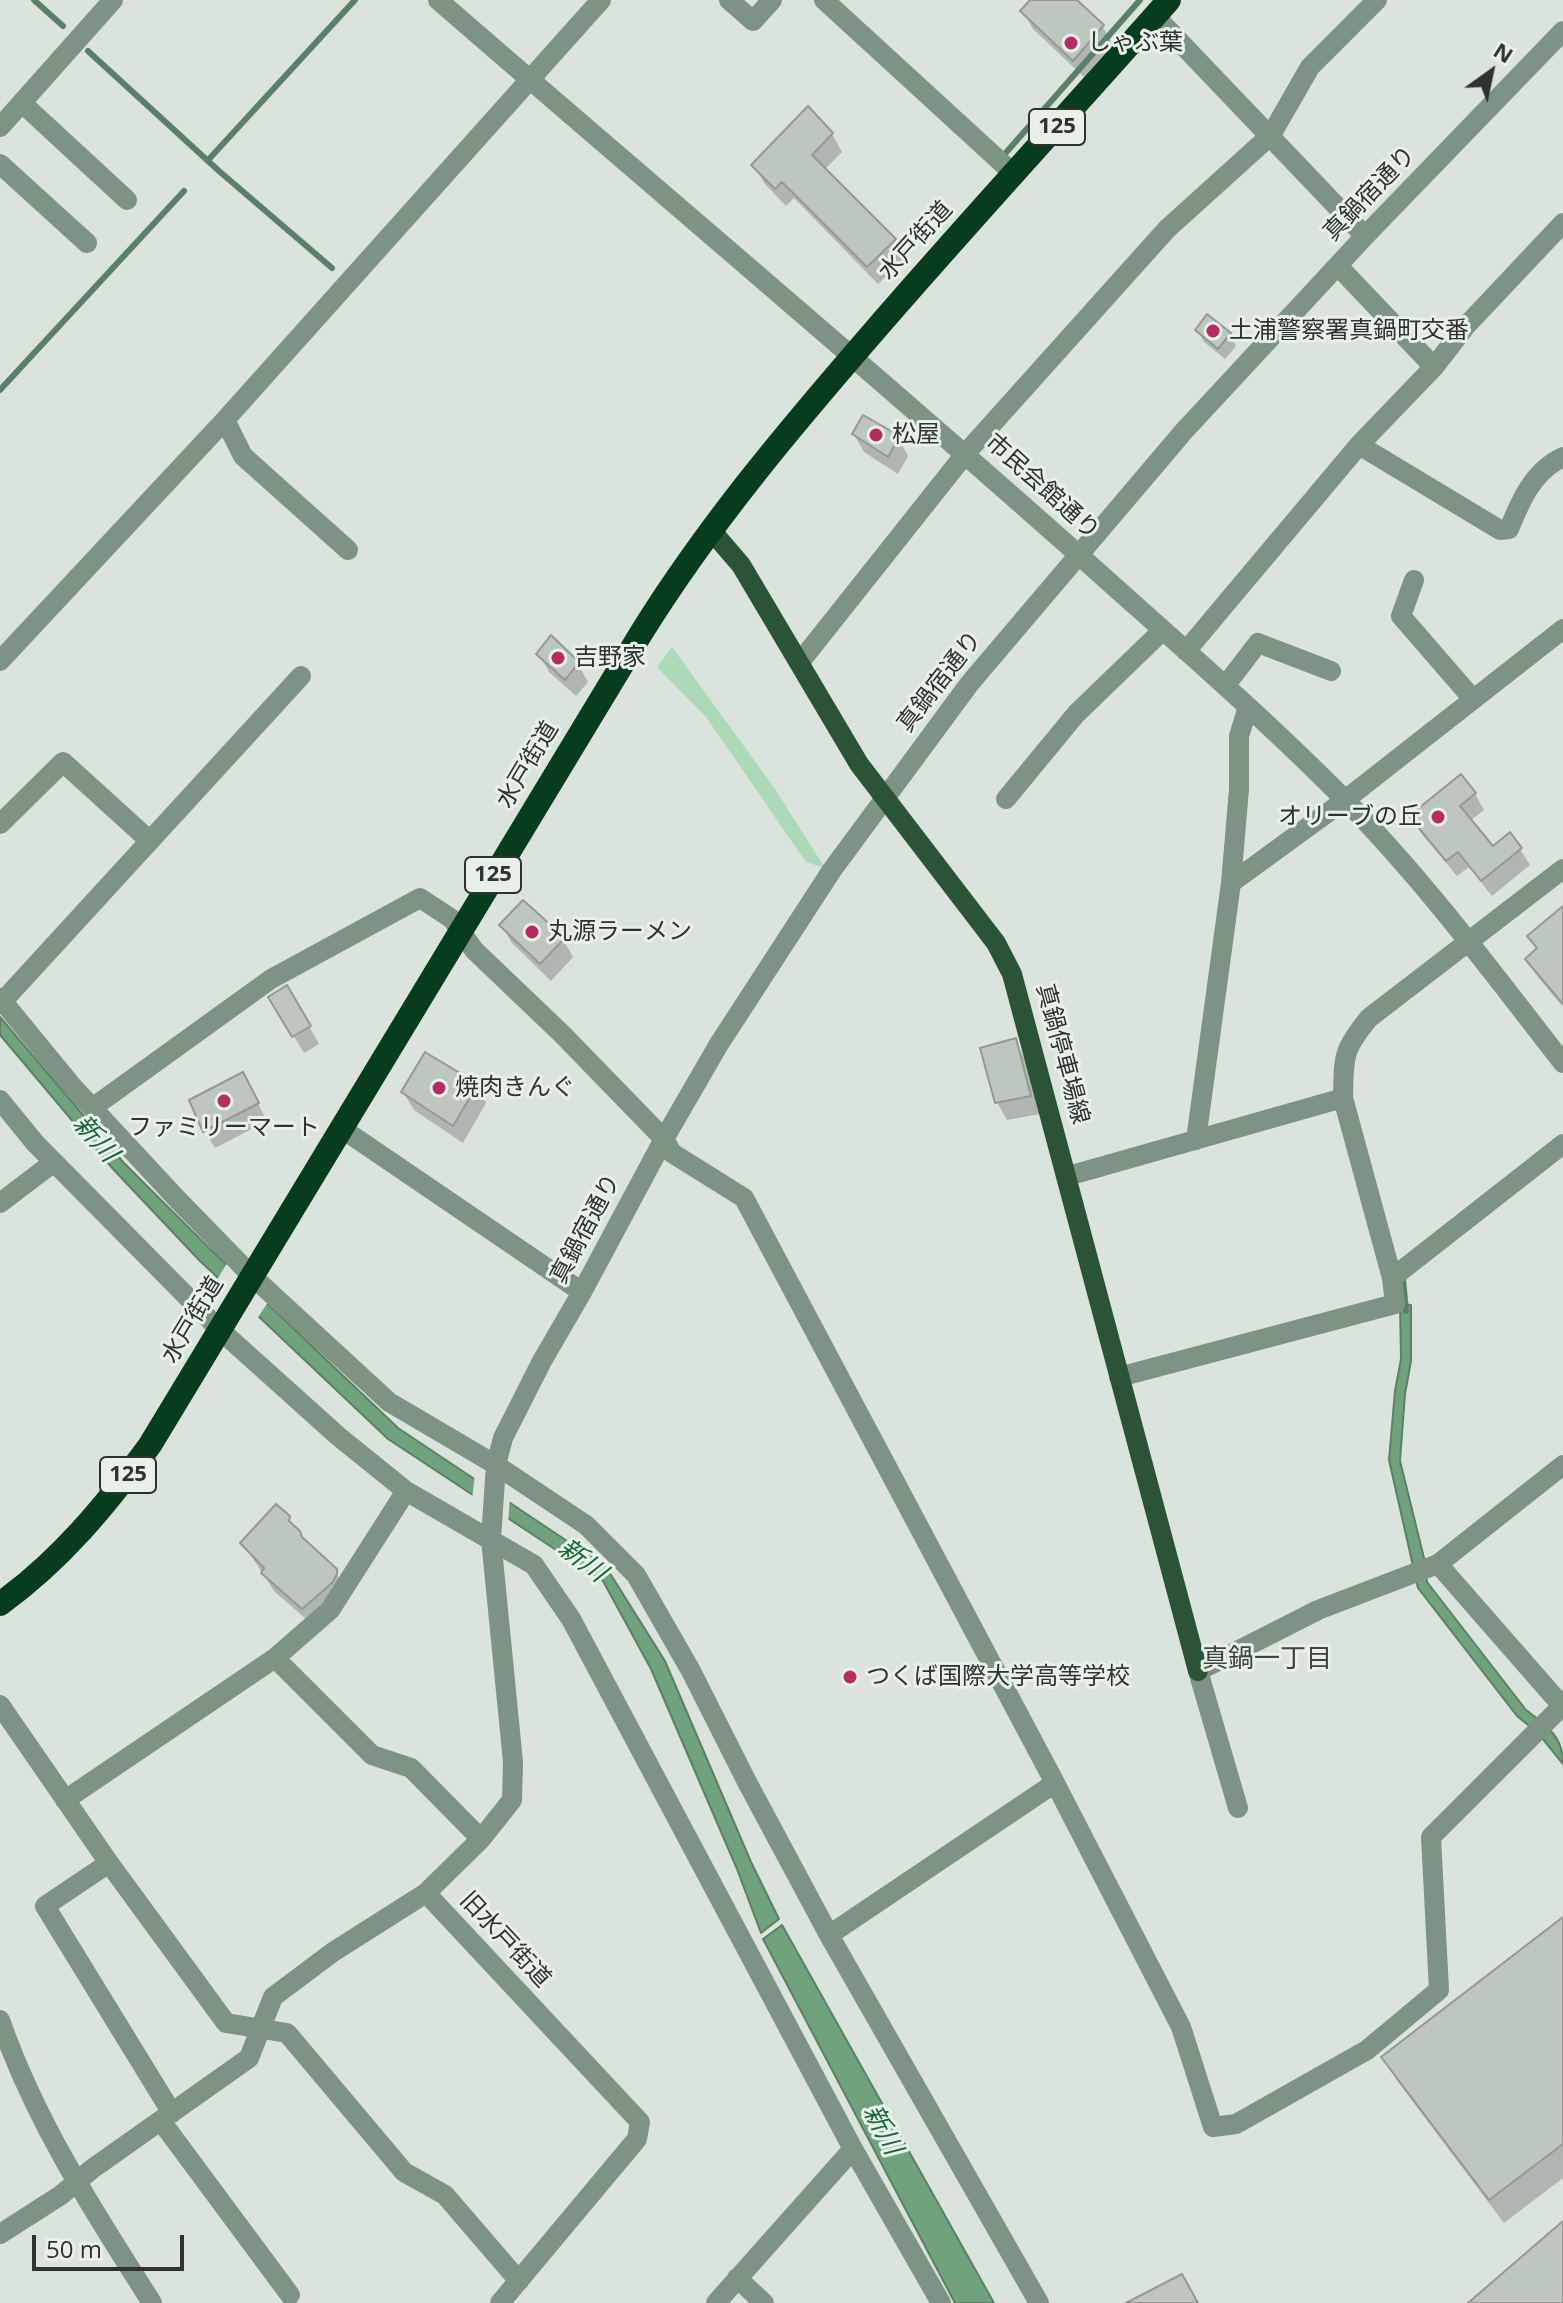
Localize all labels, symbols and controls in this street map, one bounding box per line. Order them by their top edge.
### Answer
place label: しゃぶ葉 [1087,29,1183,57]
north arrow [1451,32,1531,112]
marker: しゃぶ葉 [1062,34,1080,52]
text: N [1488,34,1520,69]
road number: 125 [1029,109,1085,145]
street label: 真鍋宿通り [1318,141,1422,247]
street label: 水戸街道 [873,196,959,286]
place label: 土浦警察署真鍋町交番 [1229,317,1469,345]
marker: 土浦警察署真鍋町交番 [1204,322,1222,340]
place label: 松屋 [892,421,940,449]
marker: 松屋 [867,426,885,444]
street label: 市民会館通り [979,428,1105,546]
street label: 真鍋宿通り [892,626,988,738]
place label: 吉野家 [574,644,646,672]
marker: 吉野家 [549,649,567,667]
street label: 水戸街道 [491,716,565,814]
place label: オリーブの丘 [1278,803,1422,831]
marker: オリーブの丘 [1429,808,1447,826]
road number: 125 [465,857,521,893]
place label: 丸源ラーメン [548,918,692,946]
marker: 丸源ラーメン [523,923,541,941]
street label: 真鍋停車場線 [1029,981,1095,1127]
place label: 焼肉きんぐ [455,1074,575,1102]
marker: 焼肉きんぐ [430,1079,448,1097]
marker: ファミリーマート [215,1092,233,1110]
water label: 新川 [66,1109,124,1169]
place label: ファミリーマート [128,1114,320,1142]
street label: 真鍋宿通り [545,1169,627,1289]
street label: 水戸街道 [156,1271,230,1369]
road number: 125 [100,1457,156,1493]
water label: 新川 [552,1533,612,1589]
district label: 真鍋一丁目 [1202,1644,1332,1676]
place label: つくば国際大学高等学校 [866,1663,1130,1691]
marker: つくば国際大学高等学校 [841,1668,859,1686]
street label: 旧水戸街道 [454,1886,556,1994]
water label: 新川 [856,2100,908,2160]
scale bar [36,2219,188,2269]
text: 50 m [46,2232,102,2265]

